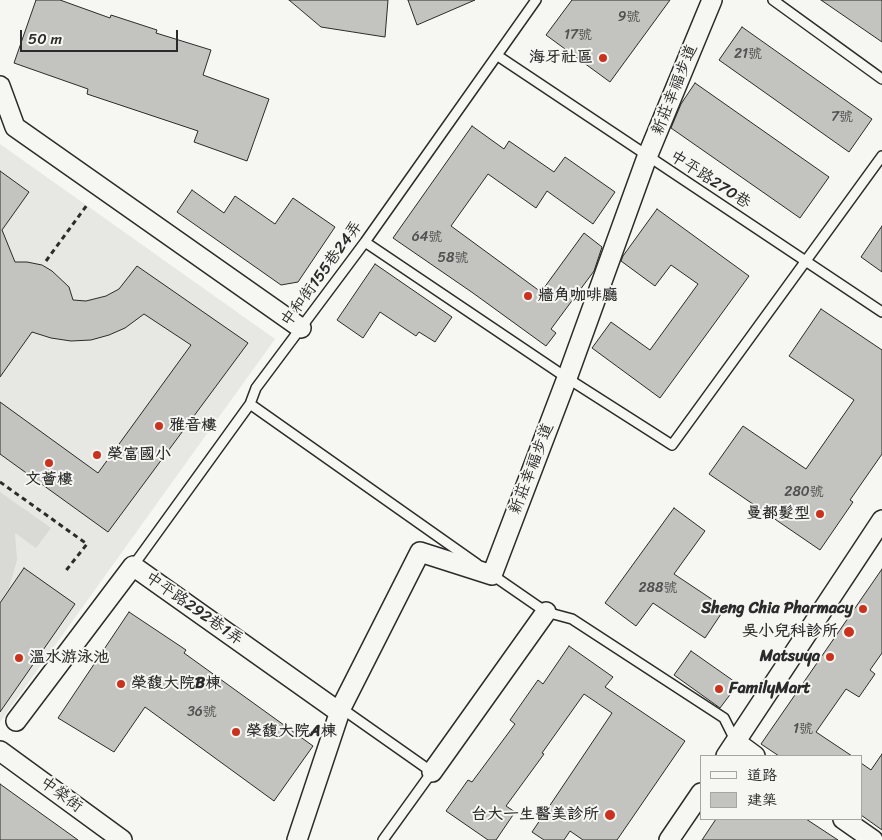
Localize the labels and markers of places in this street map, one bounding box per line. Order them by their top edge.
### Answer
place label: 海牙社區 [529,48,593,68]
marker: 海牙社區 [597,52,609,64]
place label: 牆角咖啡廳 [538,286,618,306]
marker: 牆角咖啡廳 [522,290,534,302]
place label: 雅音樓 [169,416,217,436]
marker: 雅音樓 [153,420,165,432]
place label: 榮富國小 [107,445,171,465]
marker: 榮富國小 [91,449,103,461]
marker: 文薈樓 [43,457,55,469]
place label: 文薈樓 [25,470,73,490]
place label: 曼都髮型 [746,504,810,524]
marker: 曼都髮型 [814,508,826,520]
place label: Sheng Chia Pharmacy [701,599,853,619]
marker: Sheng Chia Pharmacy [857,603,869,615]
place label: 吳小兒科診所 [742,622,838,642]
marker: 吳小兒科診所 [842,625,856,639]
place label: Matsuya [760,647,820,667]
place label: 溫水游泳池 [29,648,109,668]
marker: Matsuya [824,651,836,663]
marker: 溫水游泳池 [13,652,25,664]
place label: 榮馥大院B棟 [131,674,221,694]
marker: 榮馥大院B棟 [115,678,127,690]
place label: FamilyMart [729,679,810,699]
marker: FamilyMart [713,683,725,695]
place label: 榮馥大院A棟 [246,722,336,742]
marker: 榮馥大院A棟 [230,726,242,738]
place label: 台大一生醫美診所 [471,805,599,825]
marker: 台大一生醫美診所 [603,808,617,822]

